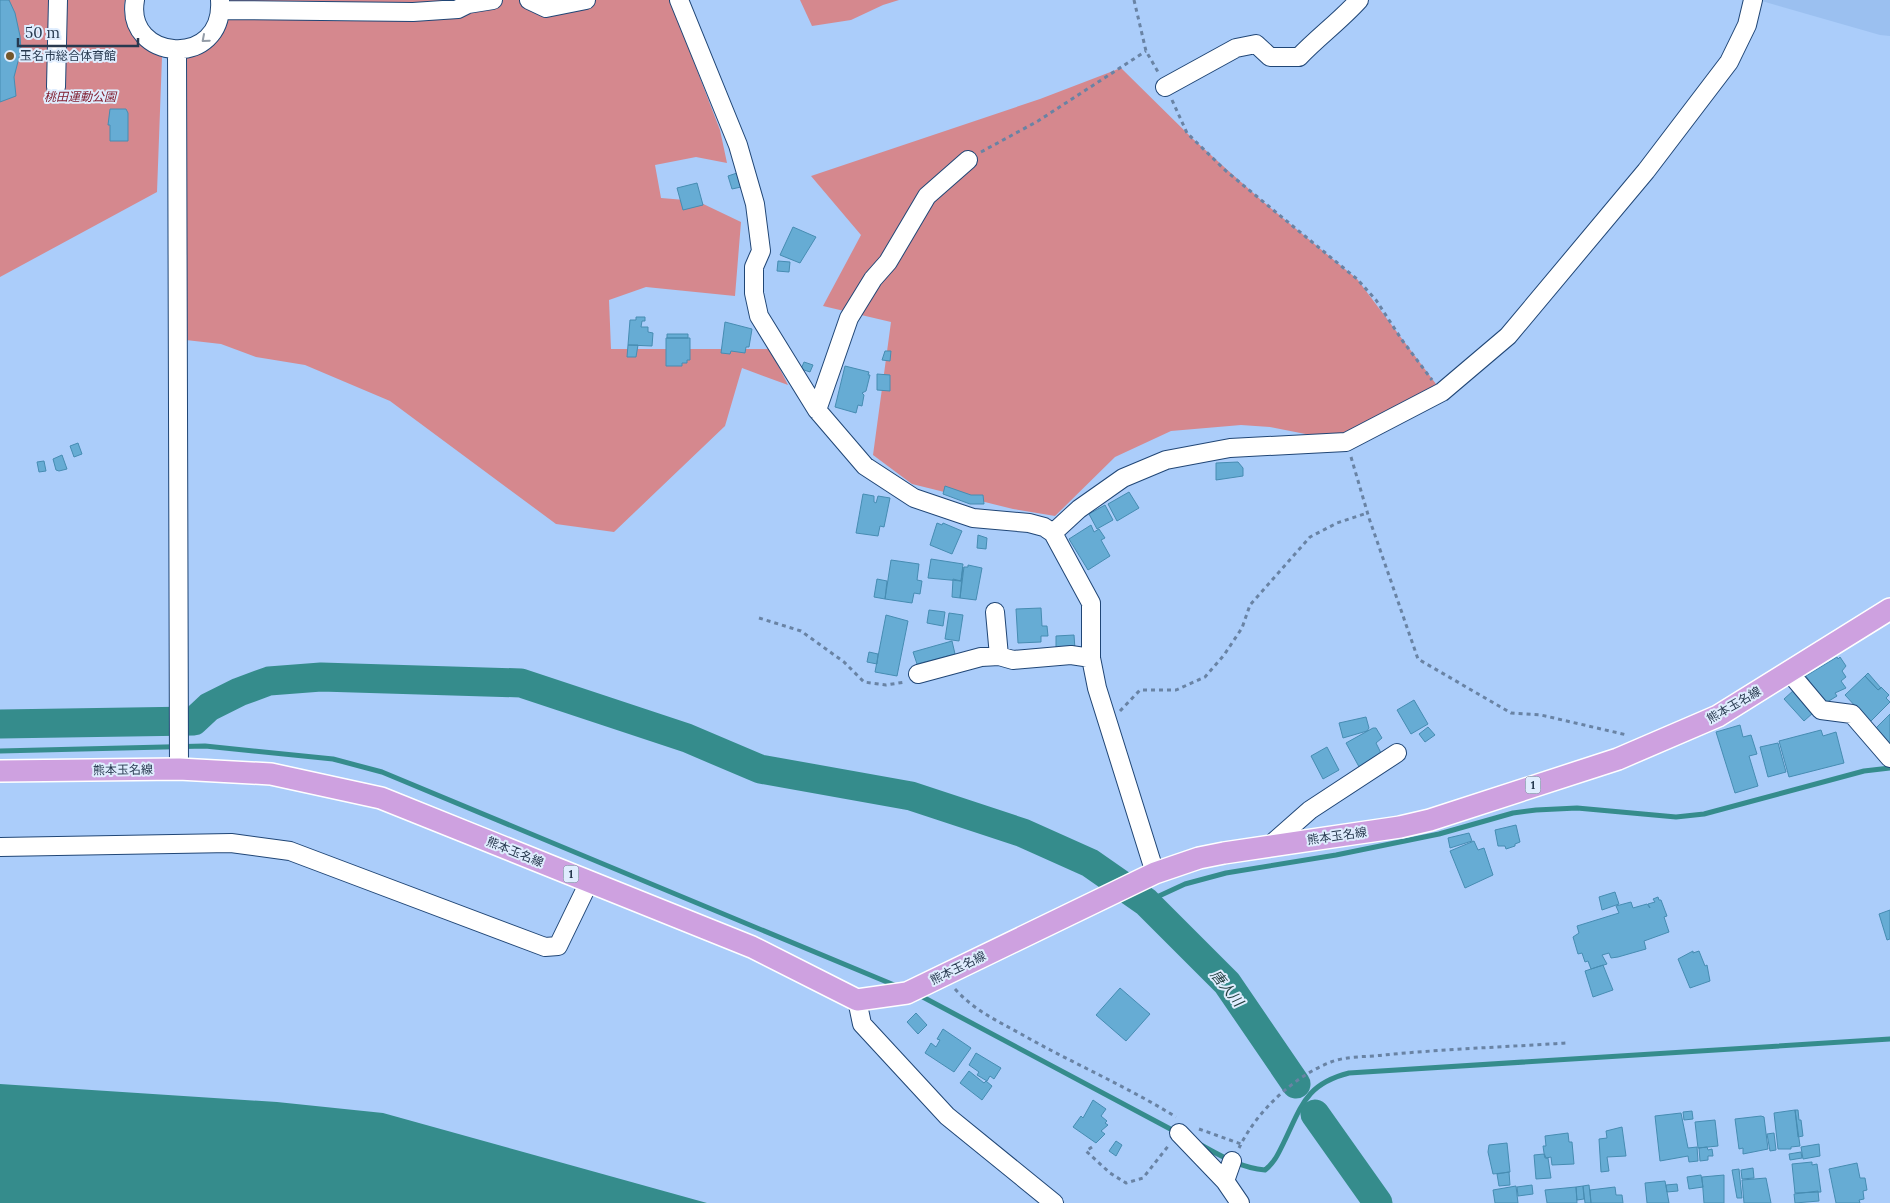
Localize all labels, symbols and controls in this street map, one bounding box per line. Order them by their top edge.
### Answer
scale bar [18,15,138,47]
text: 50 m [25,23,60,42]
one-way arrow [201,34,210,43]
place label: 玉名市総合体育館 [20,48,116,63]
marker: 玉名市総合体育館 [4,50,16,62]
park label: 桃田運動公園 [44,89,118,104]
street label: 熊本玉名線 [1704,683,1763,726]
street label: 熊本玉名線 [93,761,153,778]
road number: 1 [1526,776,1540,794]
street label: 熊本玉名線 [1306,824,1368,847]
street label: 熊本玉名線 [485,833,546,870]
road number: 1 [564,866,578,882]
street label: 熊本玉名線 [928,948,988,987]
water label: 唐人川 [1207,966,1248,1012]

